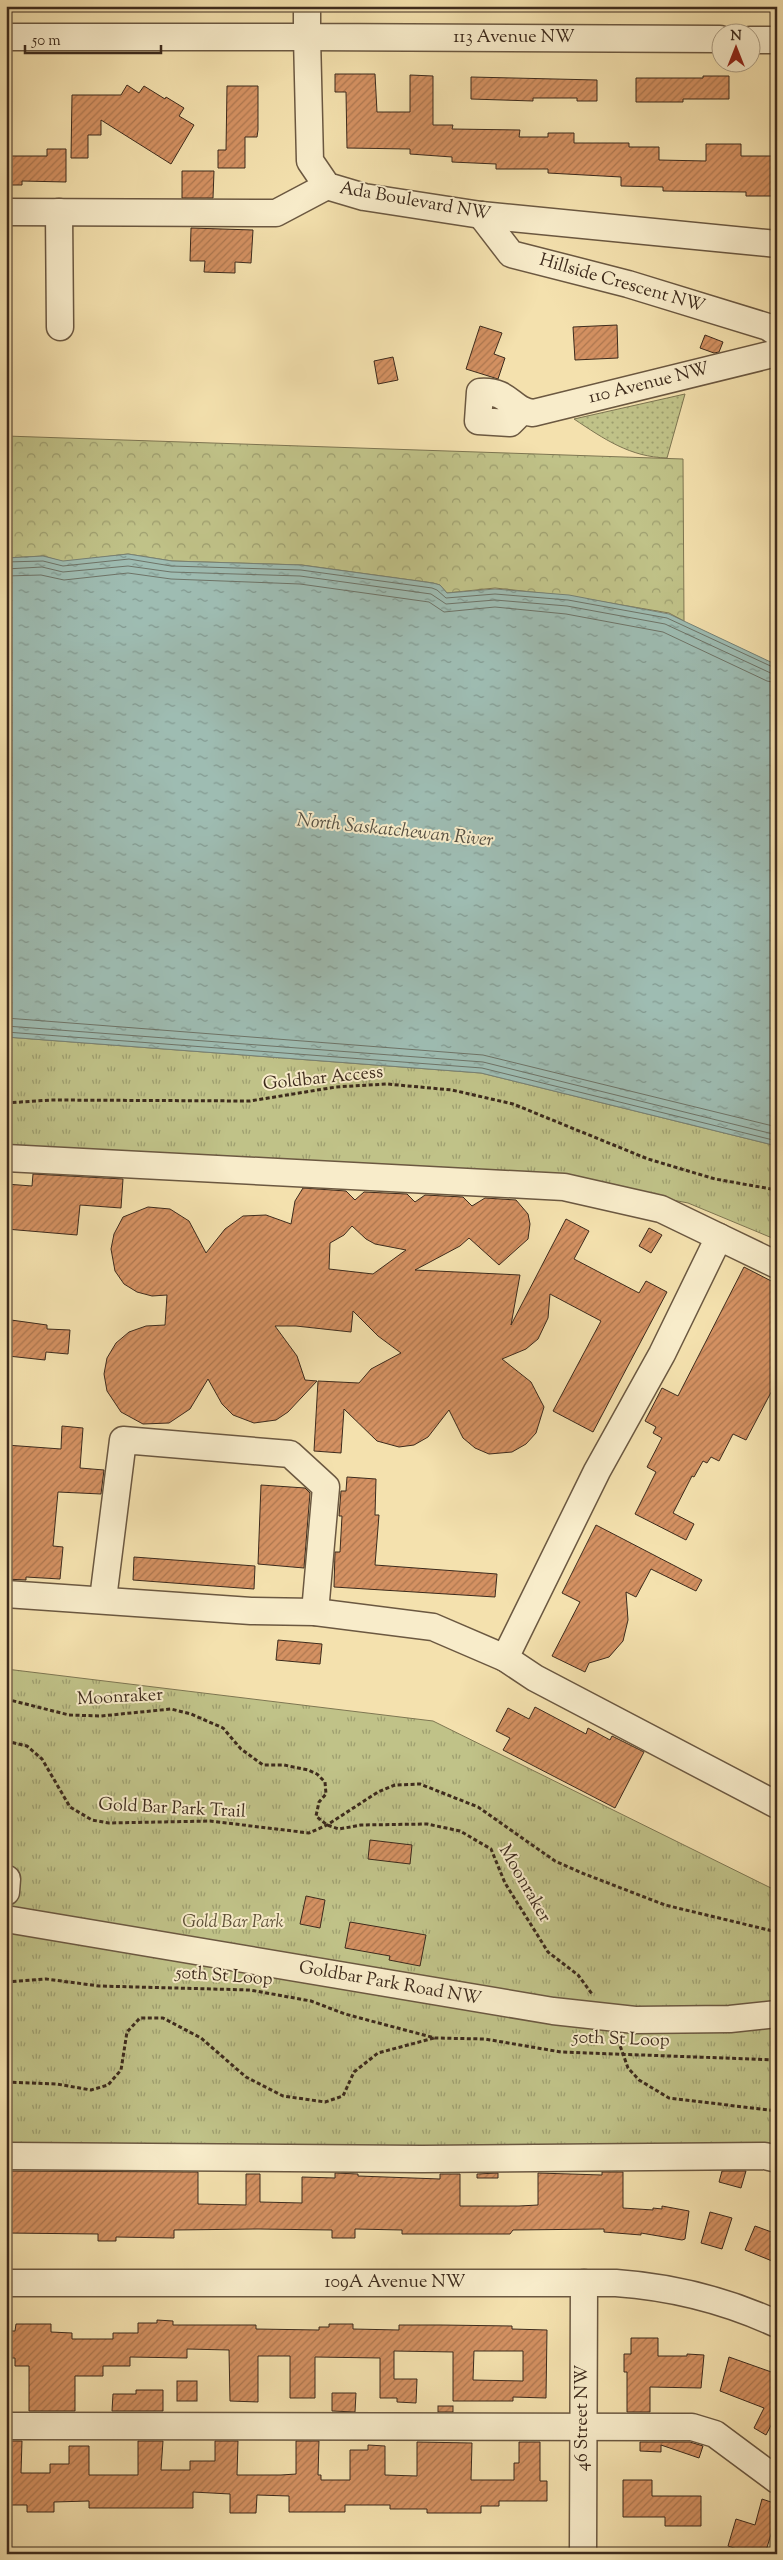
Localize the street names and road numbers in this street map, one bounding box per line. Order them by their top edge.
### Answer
street label: 113 Avenue NW [453,25,575,51]
street label: Ada Boulevard NW [337,176,493,228]
street label: Hillside Crescent NW [536,248,708,320]
street label: 110 Avenue NW [586,356,712,412]
street label: Goldbar Access [262,1060,384,1098]
street label: Moonraker [76,1683,164,1713]
street label: Gold Bar Park Trail [98,1792,246,1826]
street label: Moonraker [491,1840,557,1928]
street label: Goldbar Park Road NW [297,1955,483,2013]
street label: 50th St Loop [174,1961,273,1993]
street label: 50th St Loop [571,2025,670,2055]
street label: 109A Avenue NW [325,2270,466,2296]
street label: 46 Street NW [570,2365,596,2471]

